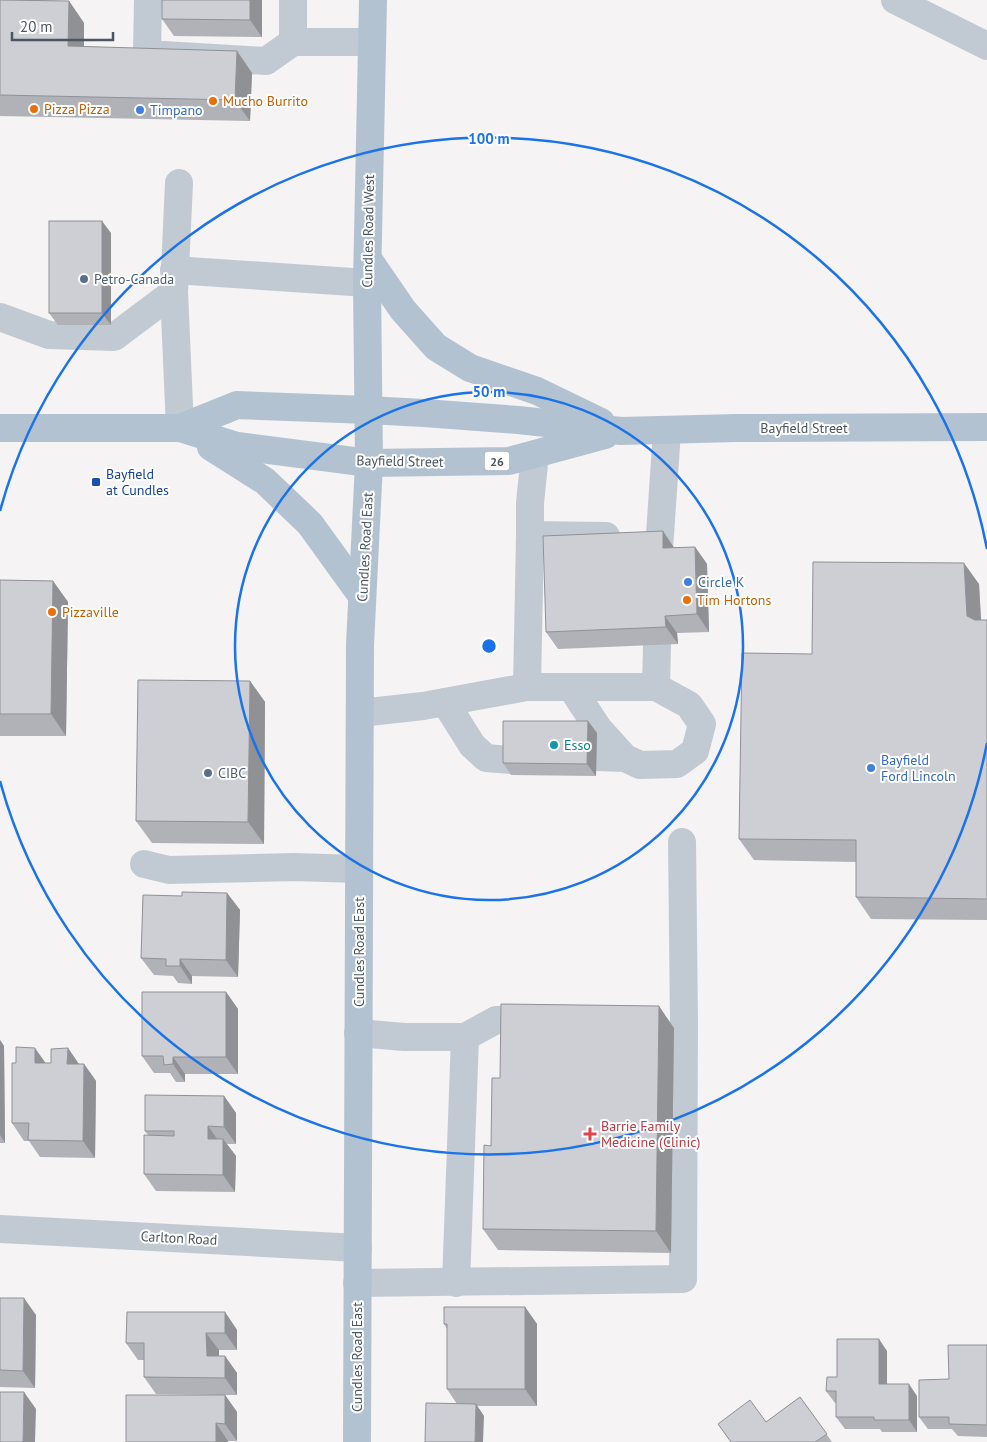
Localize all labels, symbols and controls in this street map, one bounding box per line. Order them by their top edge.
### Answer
scale bar [12,10,114,42]
text: 20 m [20,17,53,36]
place label: Mucho Burrito [223,92,308,110]
marker: Mucho Burrito [207,95,219,107]
place label: Pizza Pizza [44,100,110,118]
place label: Timpano [150,101,203,119]
marker: Pizza Pizza [28,103,40,115]
marker: Timpano [134,104,146,116]
text: 100 m [468,129,510,148]
street label: Cundles Road West [358,174,378,288]
place label: Petro-Canada [94,270,174,288]
marker: Petro-Canada [78,273,90,285]
text: 50 m [473,382,505,401]
street label: Bayfield Street [760,419,848,437]
street label: Bayfield Street [356,451,444,471]
road number: 26 [484,452,510,471]
place label: Bayfield at Cundles [106,465,169,499]
marker: Bayfield at Cundles [90,476,102,488]
street label: Cundles Road East [353,491,377,602]
place label: Circle K [698,573,745,591]
marker: Circle K [682,576,694,588]
place label: Tim Hortons [697,591,771,609]
marker: Tim Hortons [681,594,693,606]
place label: Pizzaville [62,603,119,621]
marker: Pizzaville [46,606,58,618]
centre of rings [480,637,498,655]
place label: Esso [564,736,591,754]
marker: Esso [548,739,560,751]
place label: Bayfield Ford Lincoln [881,751,956,785]
marker: Bayfield Ford Lincoln [865,762,877,774]
place label: CIBC [218,764,246,782]
marker: CIBC [202,767,214,779]
street label: Cundles Road East [350,897,368,1007]
place label: Barrie Family Medicine (Clinic) [601,1117,701,1151]
marker: Barrie Family Medicine (Clinic) [583,1127,597,1141]
street label: Carlton Road [140,1227,218,1249]
street label: Cundles Road East [348,1302,366,1412]

